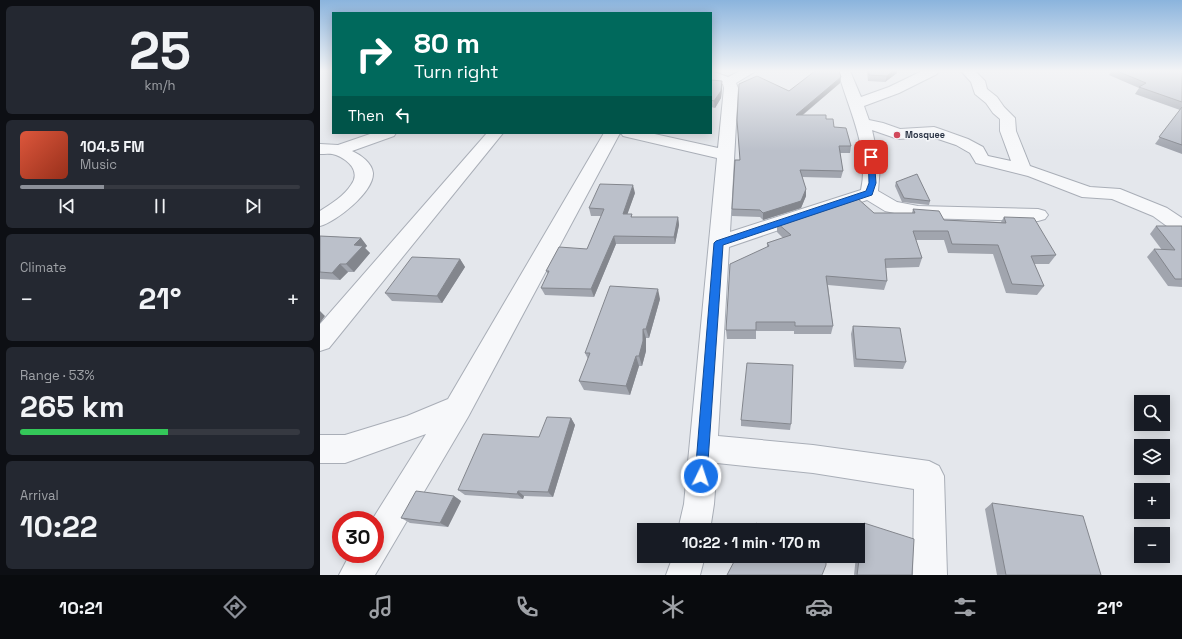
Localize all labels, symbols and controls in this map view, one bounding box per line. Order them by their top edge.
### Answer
text: 25 [129,18,191,84]
text: 80 m [414,25,480,61]
icon: right [348,28,400,80]
text: Turn right [414,60,498,83]
text: km/h [145,77,175,94]
icon: left [392,104,414,126]
text: Then [348,106,384,125]
place label: Mosquee [905,129,945,141]
marker: Mosquee [892,130,902,140]
text: 104.5 FM [80,137,145,156]
pin [854,140,888,174]
icon: arrive [860,146,882,168]
text: Music [80,156,117,173]
icon: previous [56,195,78,217]
icon: pause [149,195,171,217]
icon: next [242,195,264,217]
text: Climate [20,259,66,276]
text: 21° [138,279,182,318]
text: − [20,285,34,313]
text: + [286,285,300,313]
text: Range · 53% [20,367,94,384]
text: 265 km [20,387,125,426]
map controls [1134,395,1170,563]
button: search [1134,395,1170,431]
button: layers [1134,439,1170,475]
position arrow [680,455,722,497]
button: + [1134,483,1170,519]
text: Arrival [20,487,59,504]
text: 10:22 [20,507,98,546]
speed limit sign: 30 [332,511,384,563]
button: − [1134,527,1170,563]
text: 10:22 · 1 min · 170 m [682,533,820,552]
icon: directions [221,593,249,621]
icon: music [367,593,395,621]
icon: phone [513,593,541,621]
icon: climate [659,593,687,621]
icon: car [805,593,833,621]
icon: filters [951,593,979,621]
text: 10:21 [59,596,103,619]
text: 21° [1097,596,1123,619]

